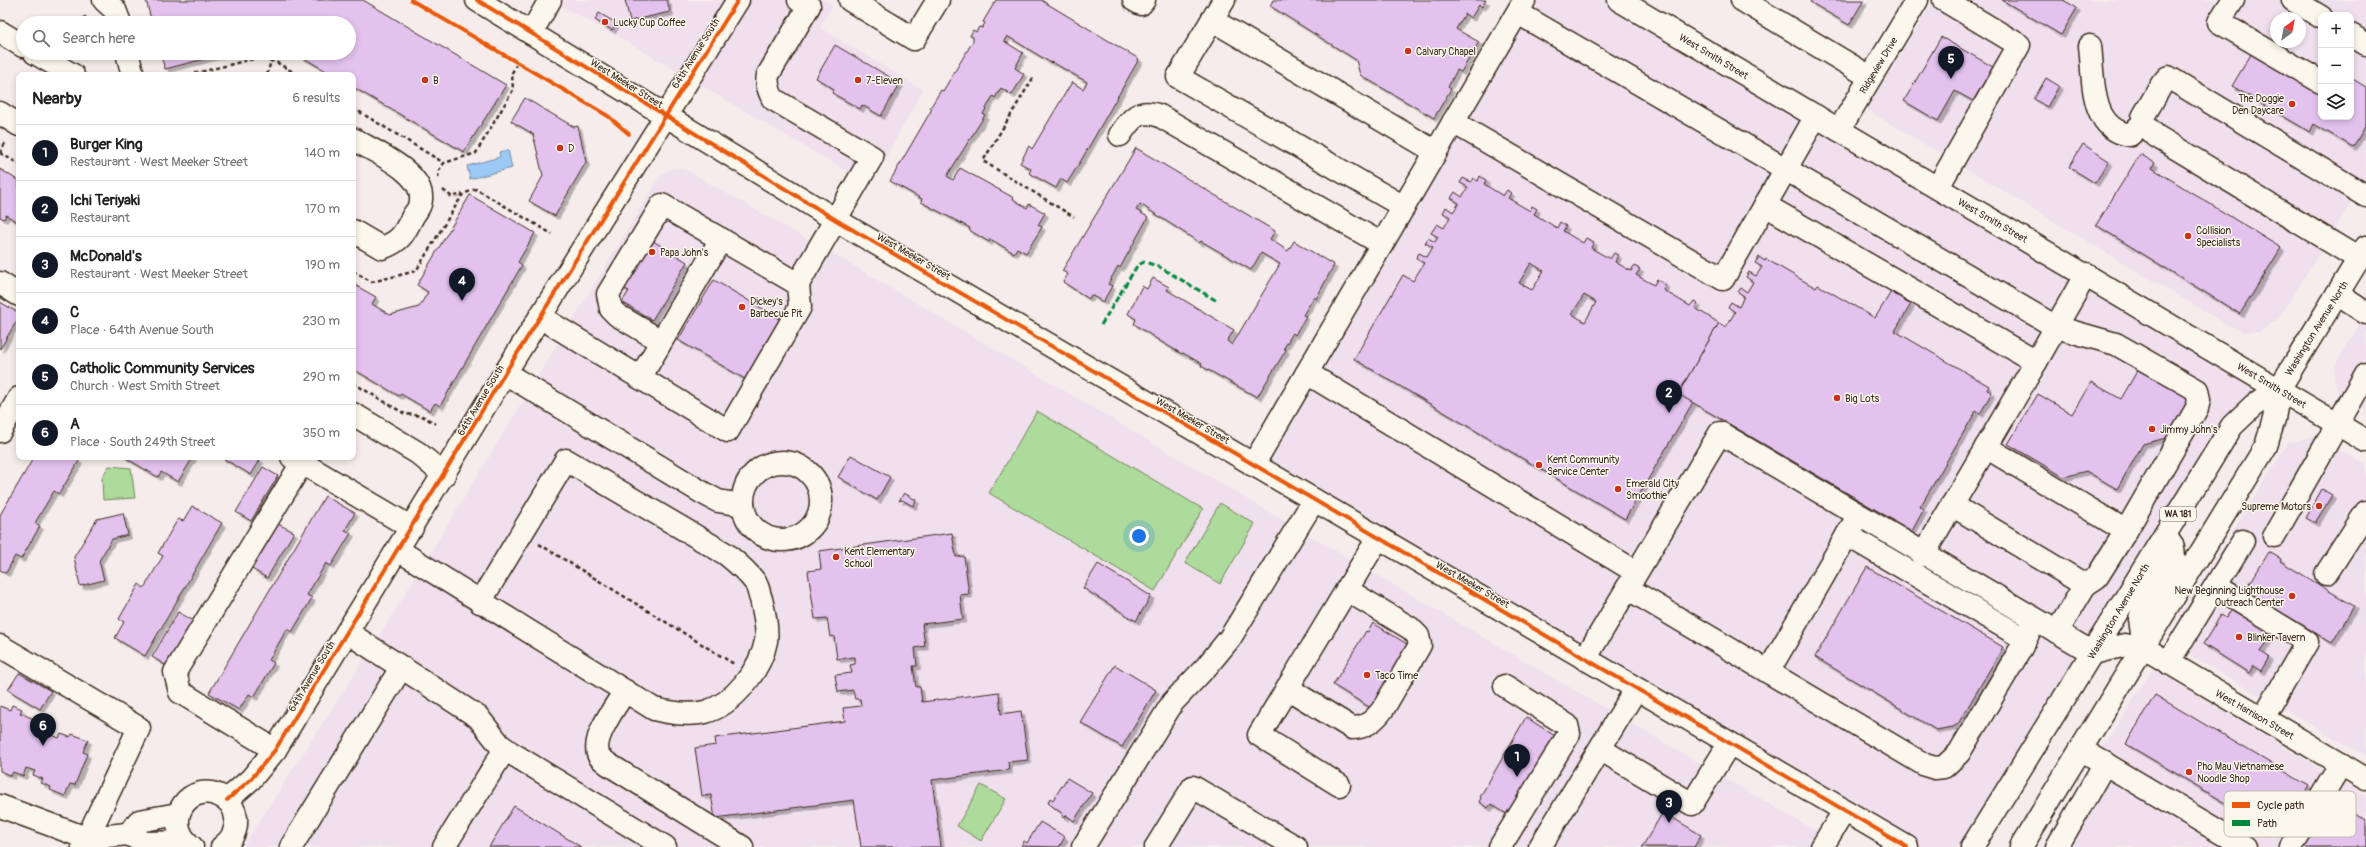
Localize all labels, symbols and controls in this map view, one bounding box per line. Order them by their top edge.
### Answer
north arrow [2270,12,2306,48]
map controls [2318,12,2354,120]
button: + [2318,12,2354,48]
search box [16,16,356,60]
street label: 64th Avenue South [669,16,722,91]
marker: Lucky Cup Coffee [600,17,610,27]
place label: Lucky Cup Coffee [613,17,685,29]
icon: search [30,27,52,49]
text: Search here [62,29,135,48]
street label: West Smith Street [1677,31,1751,83]
street label: Ridgeview Drive [1857,35,1900,96]
marker: Calvary Chapel [1403,46,1413,56]
place label: Calvary Chapel [1416,46,1476,58]
pin: 5 [1938,46,1964,79]
button: − [2318,48,2354,84]
street label: West Meeker Street [588,57,666,111]
marker: B [420,75,430,85]
place label: B [433,75,439,87]
marker: 7-Eleven [853,75,863,85]
place label: 7-Eleven [866,75,903,87]
button: layers [2318,84,2354,120]
text: Nearby [32,88,81,109]
text: 6 results [293,90,340,106]
place label: The Doggie Den Daycare [2232,93,2284,117]
marker: The Doggie Den Daycare [2287,99,2297,109]
text: Burger King [70,135,143,154]
marker: D [555,143,565,153]
place label: D [568,143,574,155]
text: 1 [42,145,48,161]
text: 140 m [304,145,340,161]
text: Restaurant · West Meeker Street [70,154,248,170]
text: Ichi Teriyaki [70,191,140,210]
street label: West Smith Street [1955,196,2030,246]
text: 2 [41,201,49,217]
text: 170 m [305,201,340,217]
text: Restaurant [70,210,130,226]
place label: Collision Specialists [2196,225,2241,249]
street label: West Meeker Street [874,231,953,283]
marker: Collision Specialists [2183,231,2193,241]
text: McDonald's [70,247,142,266]
marker: Papa John's [647,247,657,257]
place label: Papa John's [660,247,709,259]
text: 3 [41,257,49,273]
text: 190 m [305,257,340,273]
text: Restaurant · West Meeker Street [70,266,248,282]
pin: 4 [449,268,475,301]
street label: Washington Avenue North [2283,279,2351,378]
place label: Dickey's Barbecue Pit [750,296,803,320]
marker: Dickey's Barbecue Pit [737,302,747,312]
text: C [70,303,79,322]
text: 4 [41,313,49,329]
text: 230 m [303,313,340,329]
text: Place · 64th Avenue South [70,322,214,338]
text: Catholic Community Services [70,359,255,378]
street label: West Smith Street [2235,360,2309,412]
street label: 64th Avenue South [455,363,507,438]
text: 5 [41,369,49,385]
text: 290 m [303,369,340,385]
text: Church · West Smith Street [70,378,220,394]
pin: 2 [1656,380,1682,413]
marker: Big Lots [1832,393,1842,403]
place label: Big Lots [1845,393,1880,405]
street label: West Meeker Street [1153,395,1232,447]
text: A [70,415,80,434]
marker: Jimmy John's [2147,424,2157,434]
place label: Jimmy John's [2160,424,2218,436]
text: 6 [41,425,49,441]
text: 350 m [302,425,340,441]
text: Place · South 249th Street [70,434,215,450]
place label: Kent Community Service Center [1547,454,1620,478]
marker: Kent Community Service Center [1534,460,1544,470]
place label: Emerald City Smoothie [1626,478,1680,502]
marker: Emerald City Smoothie [1613,484,1623,494]
place label: Supreme Motors [2241,501,2312,513]
marker: Supreme Motors [2314,501,2324,511]
road number: WA 181 [2160,507,2196,521]
your location [1129,526,1149,546]
place label: Kent Elementary School [844,546,915,570]
marker: Kent Elementary School [831,552,841,562]
street label: West Meeker Street [1433,559,1512,611]
street label: Washington Avenue North [2086,561,2152,661]
place label: New Beginning Lighthouse Outreach Center [2174,585,2284,609]
marker: New Beginning Lighthouse Outreach Center [2287,591,2297,601]
marker: Blinker Tavern [2234,632,2244,642]
place label: Blinker Tavern [2247,632,2306,644]
street label: 64th Avenue South [286,639,338,714]
marker: Taco Time [1362,670,1372,680]
place label: Taco Time [1375,670,1418,682]
street label: West Harrison Street [2213,687,2297,743]
pin: 6 [30,713,56,746]
pin: 1 [1504,744,1530,777]
place label: Pho Mau Vietnamese Noodle Shop [2197,761,2284,785]
marker: Pho Mau Vietnamese Noodle Shop [2184,767,2194,777]
pin: 3 [1656,790,1682,823]
legend [2224,791,2356,837]
text: Cycle path [2257,799,2304,812]
text: Path [2257,817,2277,830]

